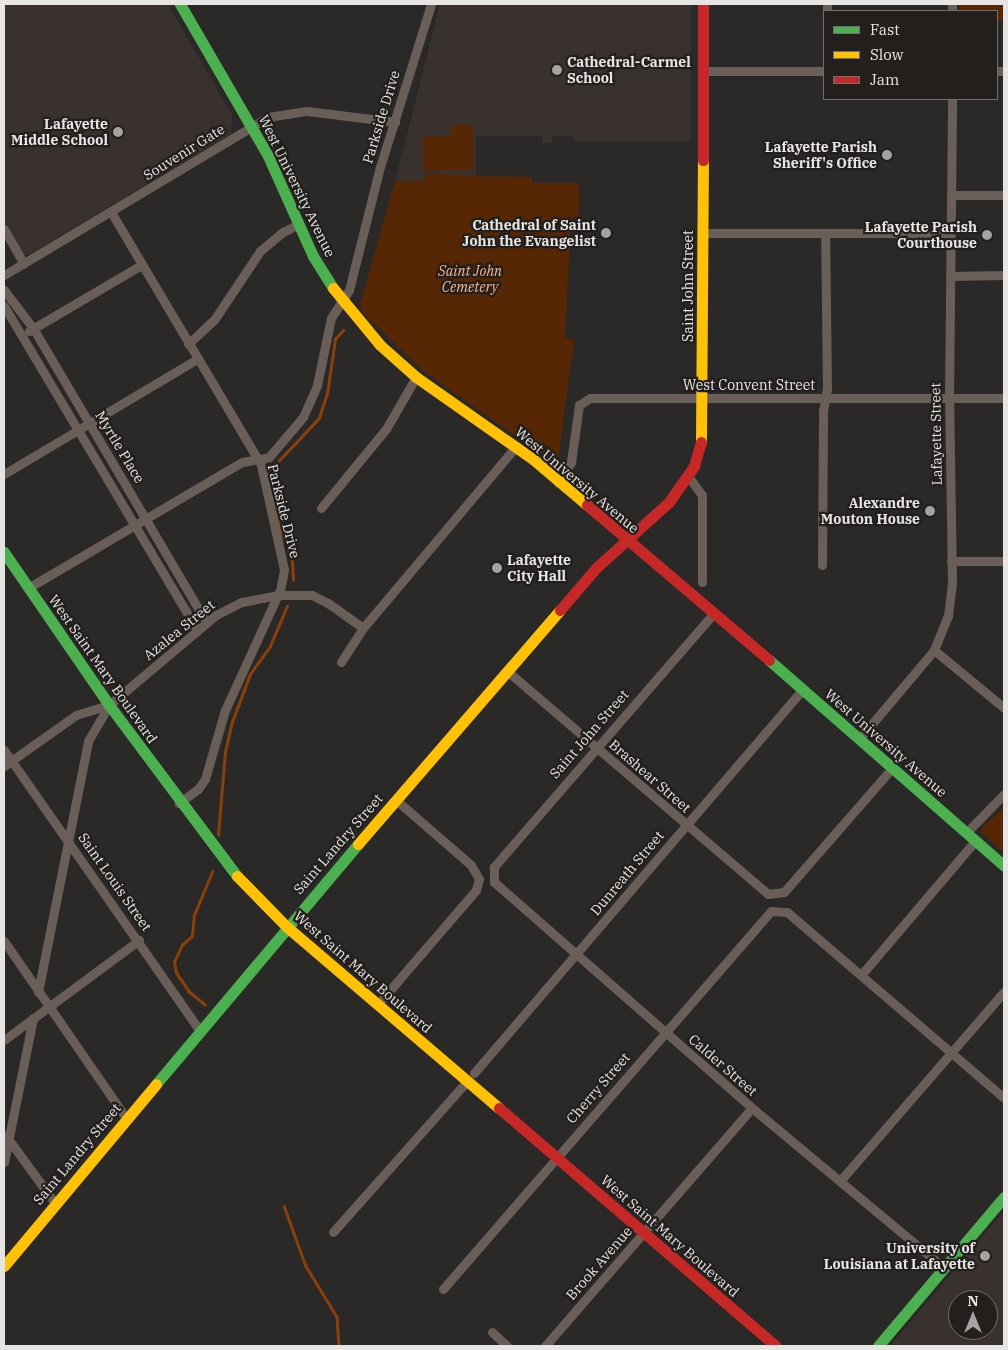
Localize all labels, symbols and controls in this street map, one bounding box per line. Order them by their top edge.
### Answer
legend [823,10,998,100]
text: Fast [870,20,900,39]
text: Slow [870,45,903,64]
place label: Cathedral-Carmel School [567,54,691,86]
marker: Cathedral-Carmel School [551,64,563,76]
street label: Parkside Drive [359,68,403,166]
text: Jam [870,70,899,89]
street label: West University Avenue [255,112,339,260]
place label: Lafayette Middle School [11,116,108,148]
street label: Souvenir Gate [140,120,228,184]
marker: Lafayette Middle School [112,126,124,138]
place label: Lafayette Parish Sheriff's Office [765,139,877,172]
marker: Lafayette Parish Sheriff's Office [881,149,893,161]
place label: Cathedral of Saint John the Evangelist [462,217,596,250]
place label: Lafayette Parish Courthouse [865,219,977,252]
marker: Cathedral of Saint John the Evangelist [600,227,612,239]
marker: Lafayette Parish Courthouse [981,229,993,241]
street label: Saint John Street [680,230,696,342]
park label: Saint John Cemetery [438,263,502,296]
street label: West Convent Street [683,377,815,393]
street label: Lafayette Street [927,382,945,486]
street label: Myrtle Place [92,408,148,486]
street label: West University Avenue [512,423,642,537]
street label: Parkside Drive [264,462,304,560]
place label: Alexandre Mouton House [821,495,920,528]
marker: Alexandre Mouton House [924,505,936,517]
place label: Lafayette City Hall [507,552,571,584]
marker: Lafayette City Hall [491,562,503,574]
street label: West Saint Mary Boulevard [45,592,161,746]
street label: Azalea Street [140,596,218,664]
street label: West University Avenue [822,685,950,801]
street label: Saint John Street [546,686,632,782]
street label: Brashear Street [606,736,694,816]
street label: Saint Landry Street [290,790,386,898]
street label: Dunreath Street [587,827,667,919]
street label: Saint Louis Street [75,830,155,934]
street label: West Saint Mary Boulevard [291,908,435,1036]
street label: Calder Street [685,1031,761,1099]
street label: Cherry Street [563,1049,633,1127]
street label: Saint Landry Street [30,1100,124,1208]
street label: West Saint Mary Boulevard [598,1172,742,1300]
street label: Brook Avenue [562,1223,636,1303]
place label: University of Louisiana at Lafayette [824,1240,975,1272]
marker: University of Louisiana at Lafayette [979,1250,991,1262]
north arrow [948,1290,998,1340]
text: N [967,1292,979,1310]

